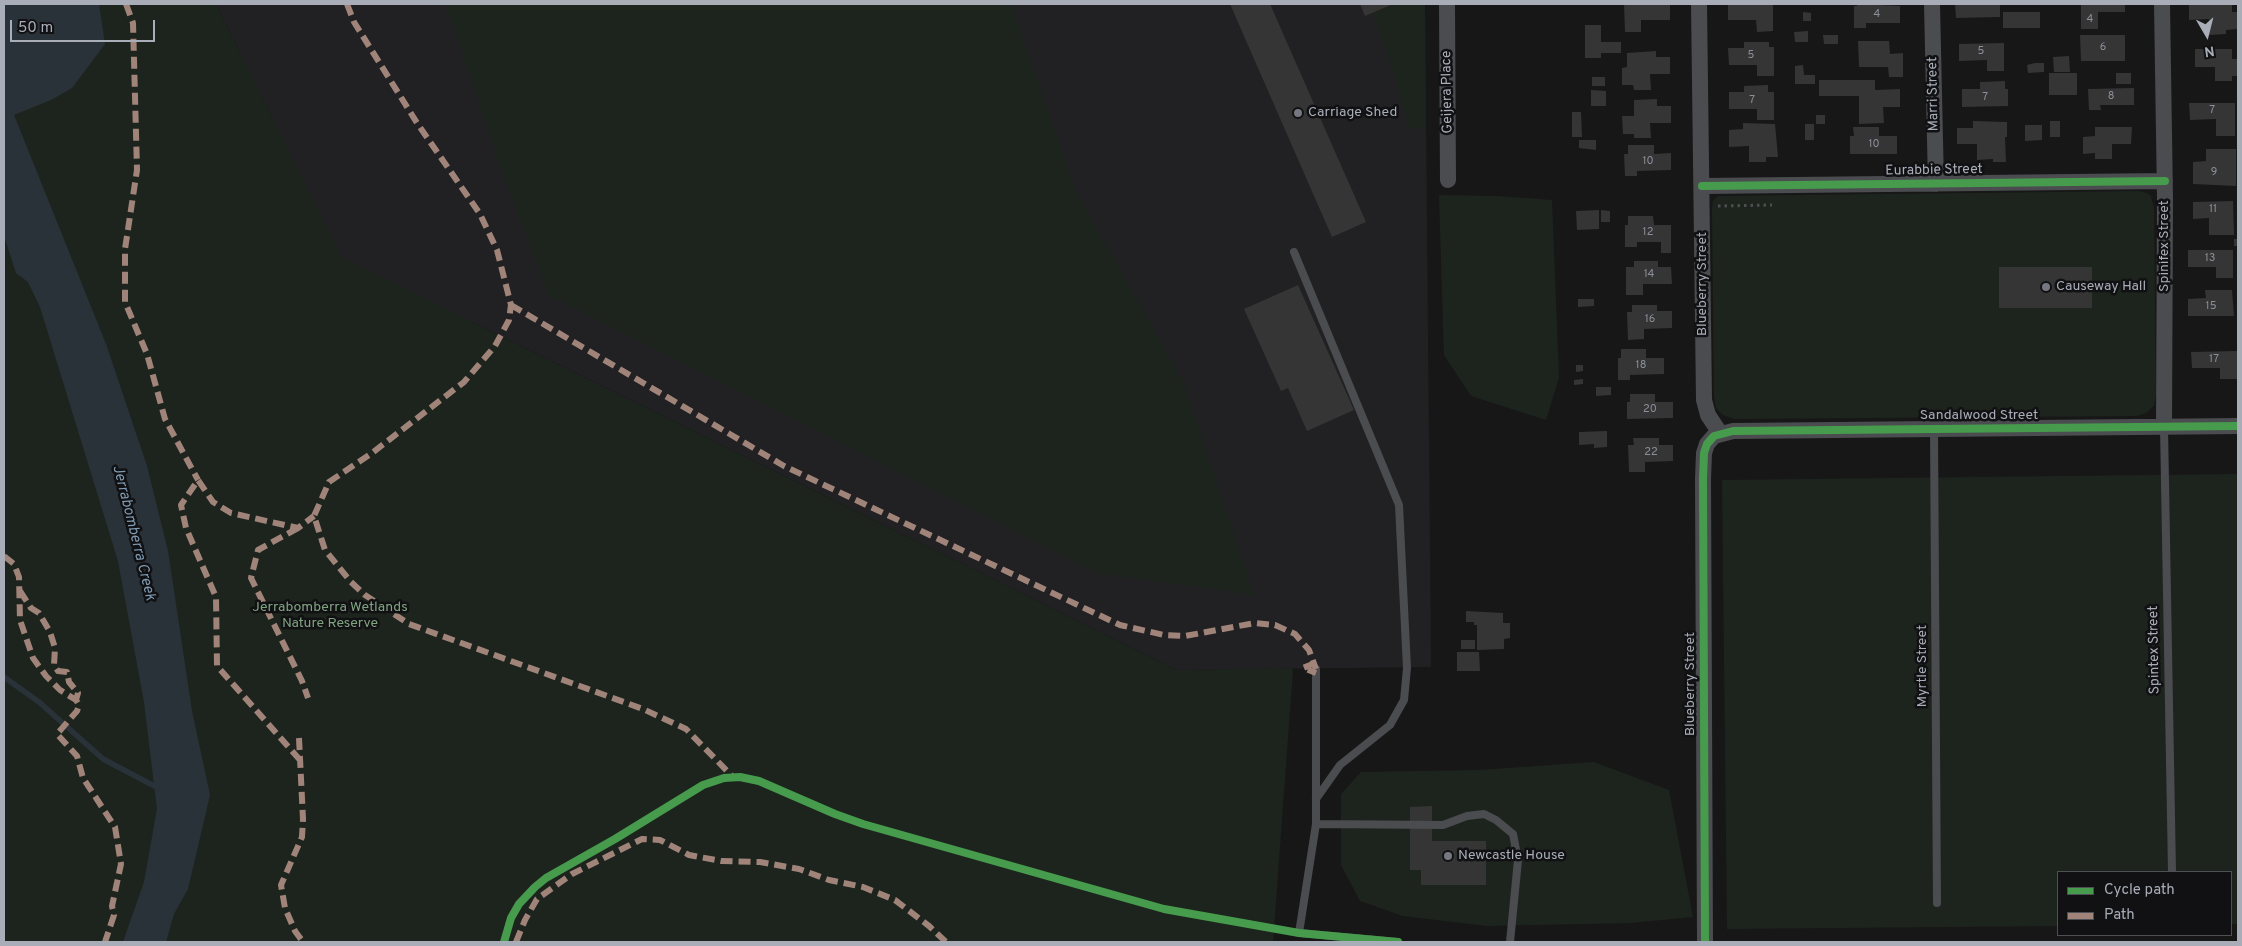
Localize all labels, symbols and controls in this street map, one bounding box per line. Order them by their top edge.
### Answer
house number: 4 [1874,8,1880,22]
scale bar [12,10,158,42]
north arrow [2182,10,2232,60]
house number: 4 [2087,13,2093,27]
text: 50 m [18,19,53,38]
house number: 6 [2100,41,2106,55]
text: N [2203,41,2215,59]
house number: 5 [1978,45,1984,59]
house number: 5 [1748,49,1754,63]
street label: Geijera Place [1439,50,1457,134]
street label: Marri Street [1925,57,1943,131]
house number: 8 [2108,90,2114,104]
house number: 7 [1982,91,1988,105]
house number: 7 [1749,94,1755,108]
house number: 7 [2209,104,2215,118]
place label: Carriage Shed [1308,105,1397,121]
marker: Carriage Shed [1292,107,1304,119]
house number: 10 [1868,138,1880,152]
house number: 10 [1642,155,1654,169]
street label: Eurabbie Street [1885,162,1983,180]
house number: 9 [2211,166,2217,180]
street label: Spinifex Street [2157,200,2173,292]
house number: 11 [2209,203,2217,217]
house number: 12 [1643,226,1653,240]
street label: Blueberry Street [1695,232,1711,336]
house number: 13 [2205,252,2215,266]
house number: 14 [1644,268,1654,282]
place label: Causeway Hall [2056,279,2146,295]
marker: Causeway Hall [2040,281,2052,293]
house number: 15 [2206,300,2216,314]
house number: 16 [1645,313,1655,327]
house number: 17 [2209,353,2219,367]
house number: 18 [1636,359,1646,373]
house number: 20 [1643,403,1657,417]
street label: Sandalwood Street [1920,408,2038,424]
house number: 22 [1644,446,1658,460]
water label: Jerrabomberra Creek [107,464,159,602]
park label: Jerrabomberra Wetlands Nature Reserve [252,600,408,632]
street label: Spintex Street [2146,605,2164,695]
street label: Myrtle Street [1915,625,1931,707]
street label: Blueberry Street [1683,632,1699,736]
place label: Newcastle House [1458,848,1565,864]
marker: Newcastle House [1442,850,1454,862]
legend [2057,871,2232,936]
text: Cycle path [2104,881,2175,900]
text: Path [2104,906,2135,925]

